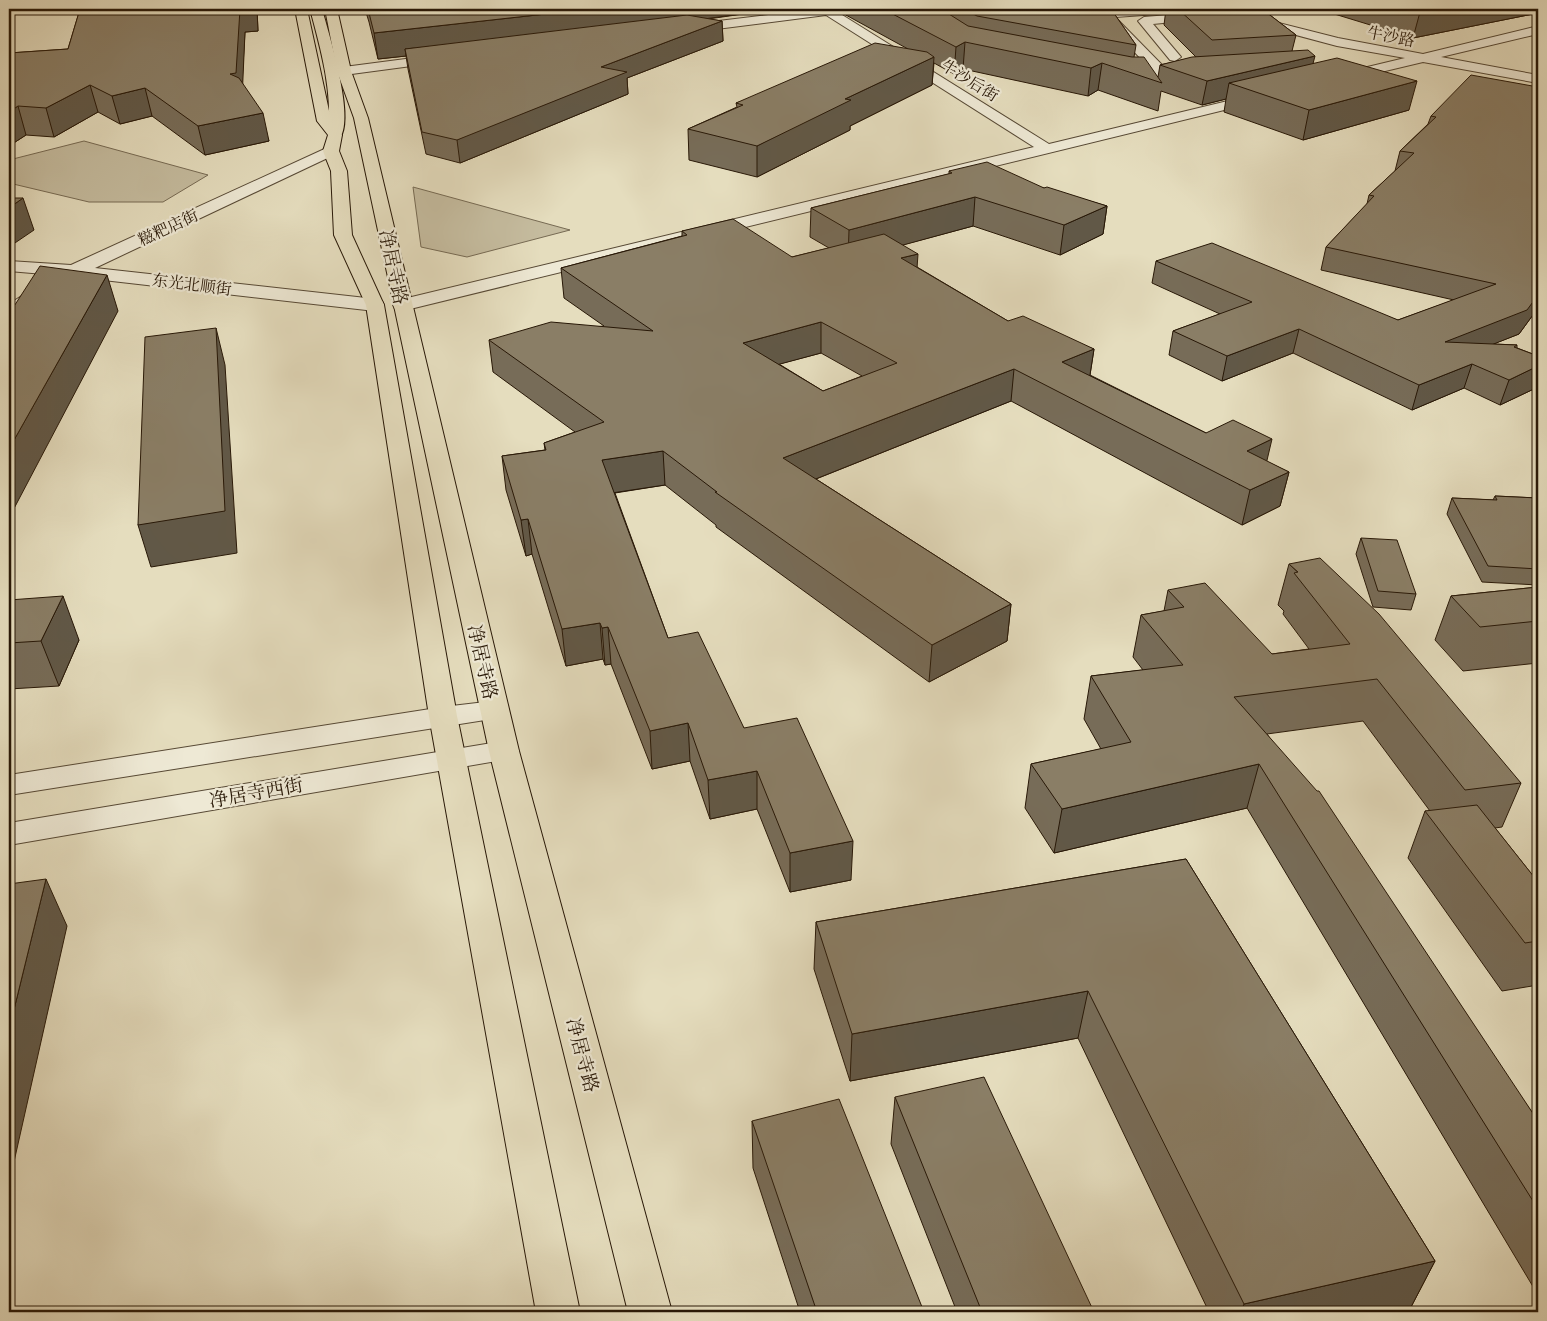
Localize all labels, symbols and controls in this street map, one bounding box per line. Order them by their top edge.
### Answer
street label: 牛沙路 [1365,22,1416,51]
street label: 牛沙后街 [937,55,1002,106]
street label: 糍粑店街 [135,204,202,250]
street label: 净居寺路 [373,227,414,307]
street label: 东光北顺街 [151,269,233,300]
street label: 净居寺路 [462,622,503,702]
street label: 净居寺西街 [207,772,305,813]
street label: 净居寺路 [561,1015,604,1095]

